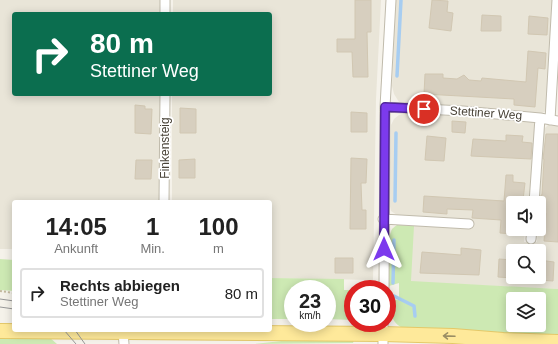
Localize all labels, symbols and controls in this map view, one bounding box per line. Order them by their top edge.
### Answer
icon: right [24,28,76,80]
text: 80 m [90,28,154,59]
text: Stettiner Weg [90,61,199,81]
pin [407,92,441,126]
icon: arrive [413,98,435,120]
street label: Stettiner Weg [449,103,523,123]
street label: Finkensteig [158,117,172,179]
map controls [506,196,546,332]
button: sound [506,196,546,236]
text: 14:05 [46,213,107,240]
text: 1 [146,213,159,240]
text: 100 [198,213,239,240]
position arrow [363,228,405,270]
text: Ankunft [54,241,98,256]
text: Min. [140,241,165,256]
text: m [213,241,224,256]
button: search [506,244,546,284]
text: Rechts abbiegen [60,277,180,294]
speed limit sign: 30 [344,280,396,332]
icon: right [26,282,48,304]
text: 80 m [225,285,258,302]
text: 23 [299,290,321,312]
button: layers [506,292,546,332]
text: Stettiner Weg [60,294,139,309]
text: km/h [299,310,321,321]
one-way arrow [443,332,456,340]

